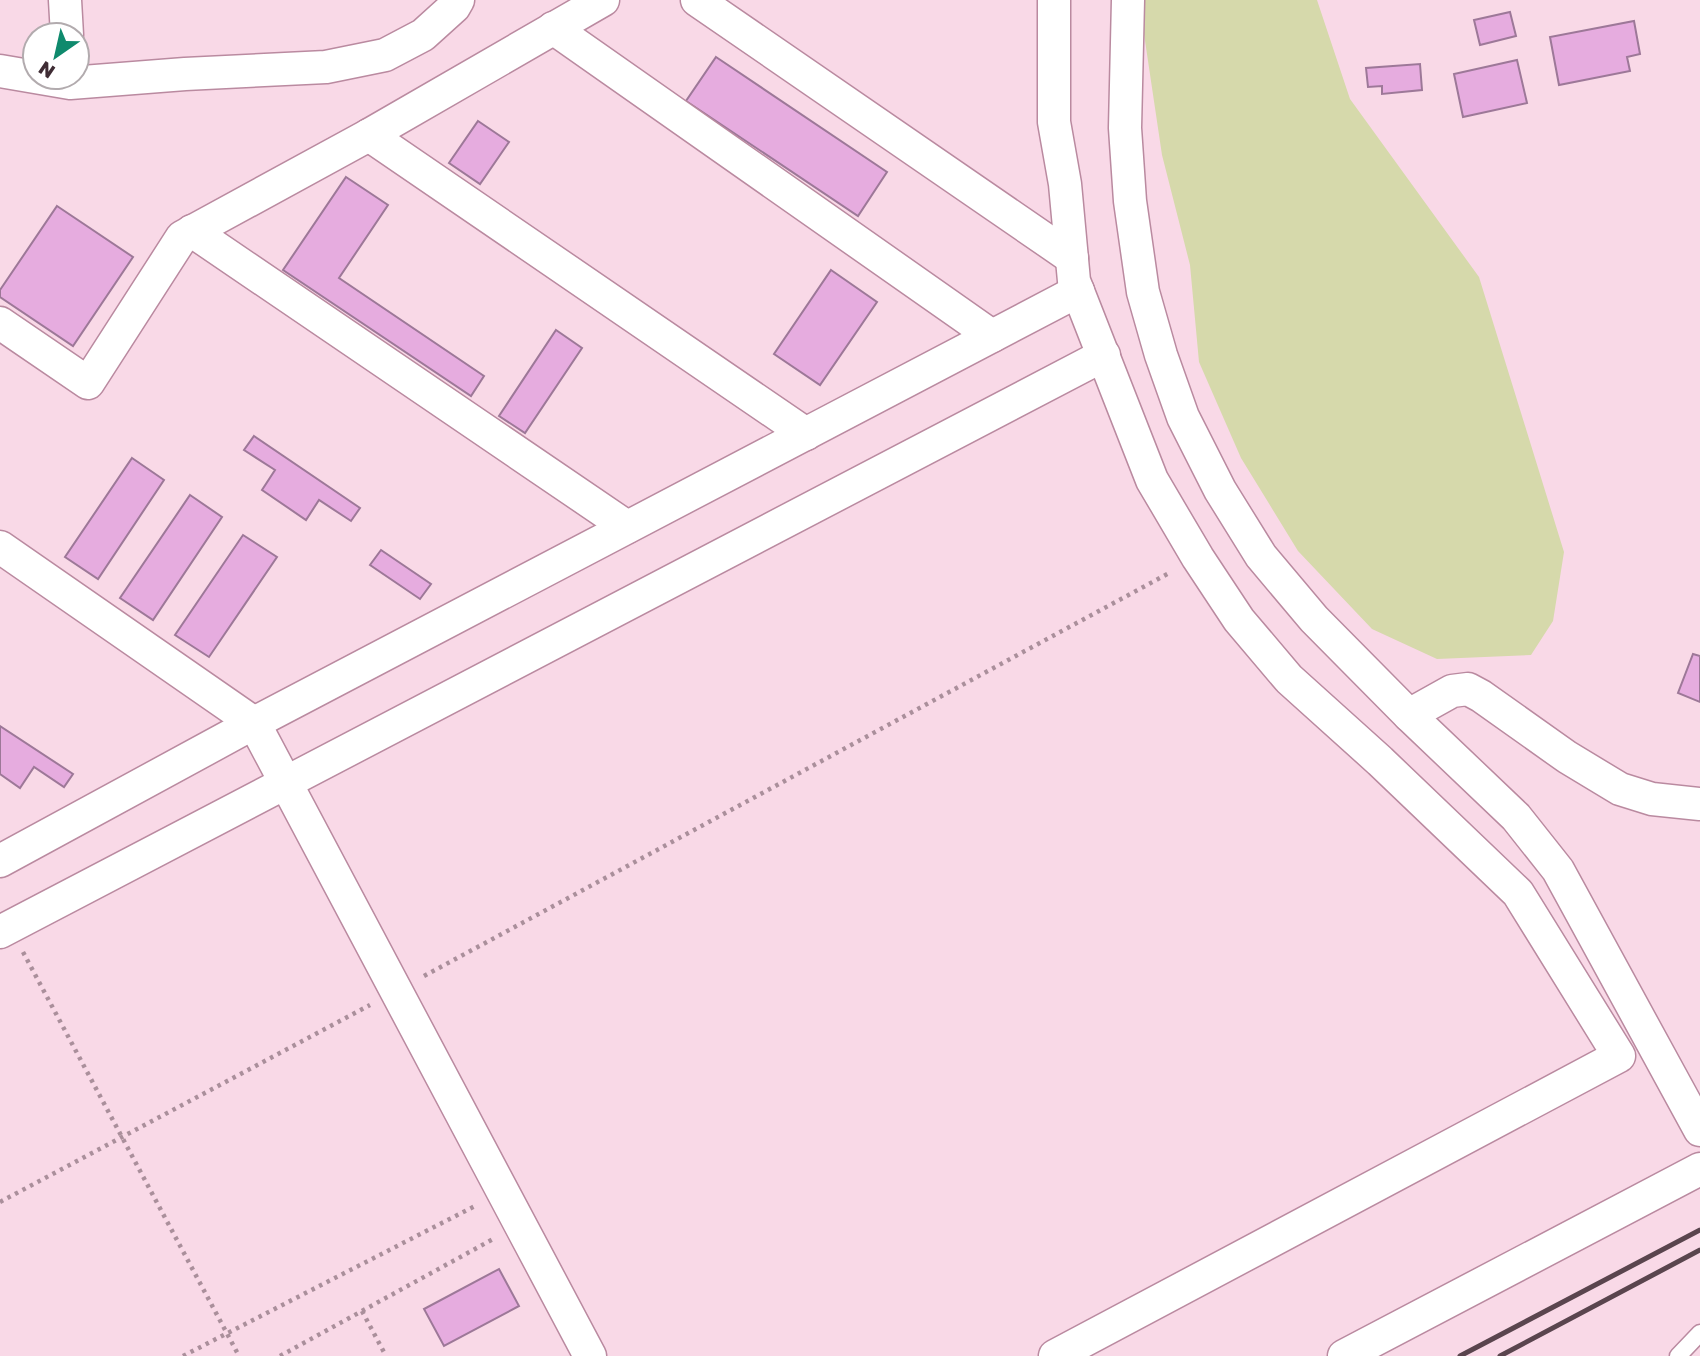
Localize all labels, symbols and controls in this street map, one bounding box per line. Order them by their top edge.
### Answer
north arrow [21,21,91,91]
text: N [34,57,59,84]

